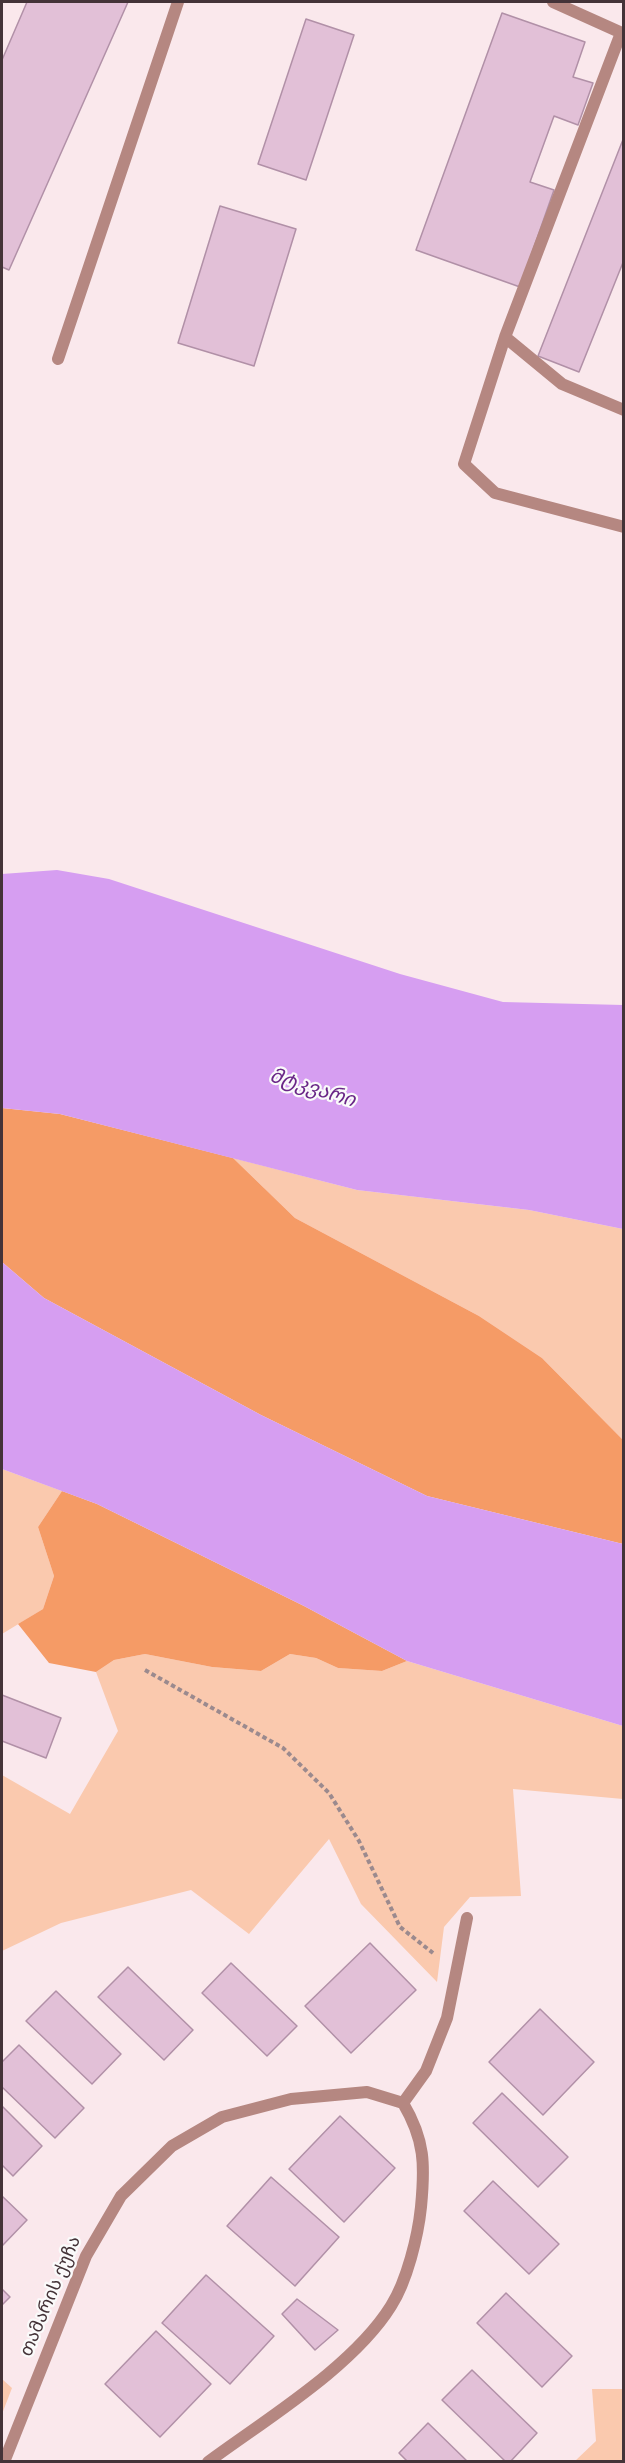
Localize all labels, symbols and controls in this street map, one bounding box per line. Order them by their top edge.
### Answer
water label: მტკვარი [266,1066,358,1114]
street label: თამარის ქუჩა [17,2234,87,2360]

